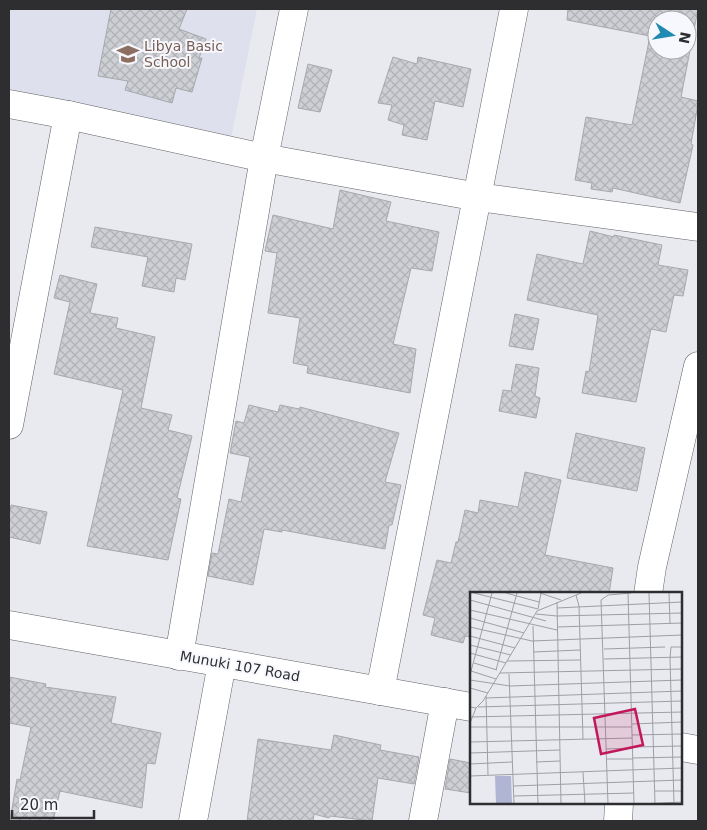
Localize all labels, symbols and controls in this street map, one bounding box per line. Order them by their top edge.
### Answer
north arrow [647,10,697,60]
text: N [676,30,694,45]
place label: Libya Basic School [144,38,223,70]
school or university icon: Libya Basic School [115,41,141,67]
inset map [470,592,682,805]
street label: Munuki 107 Road [179,648,301,684]
scale bar [12,788,95,820]
text: 20 m [20,796,58,814]

